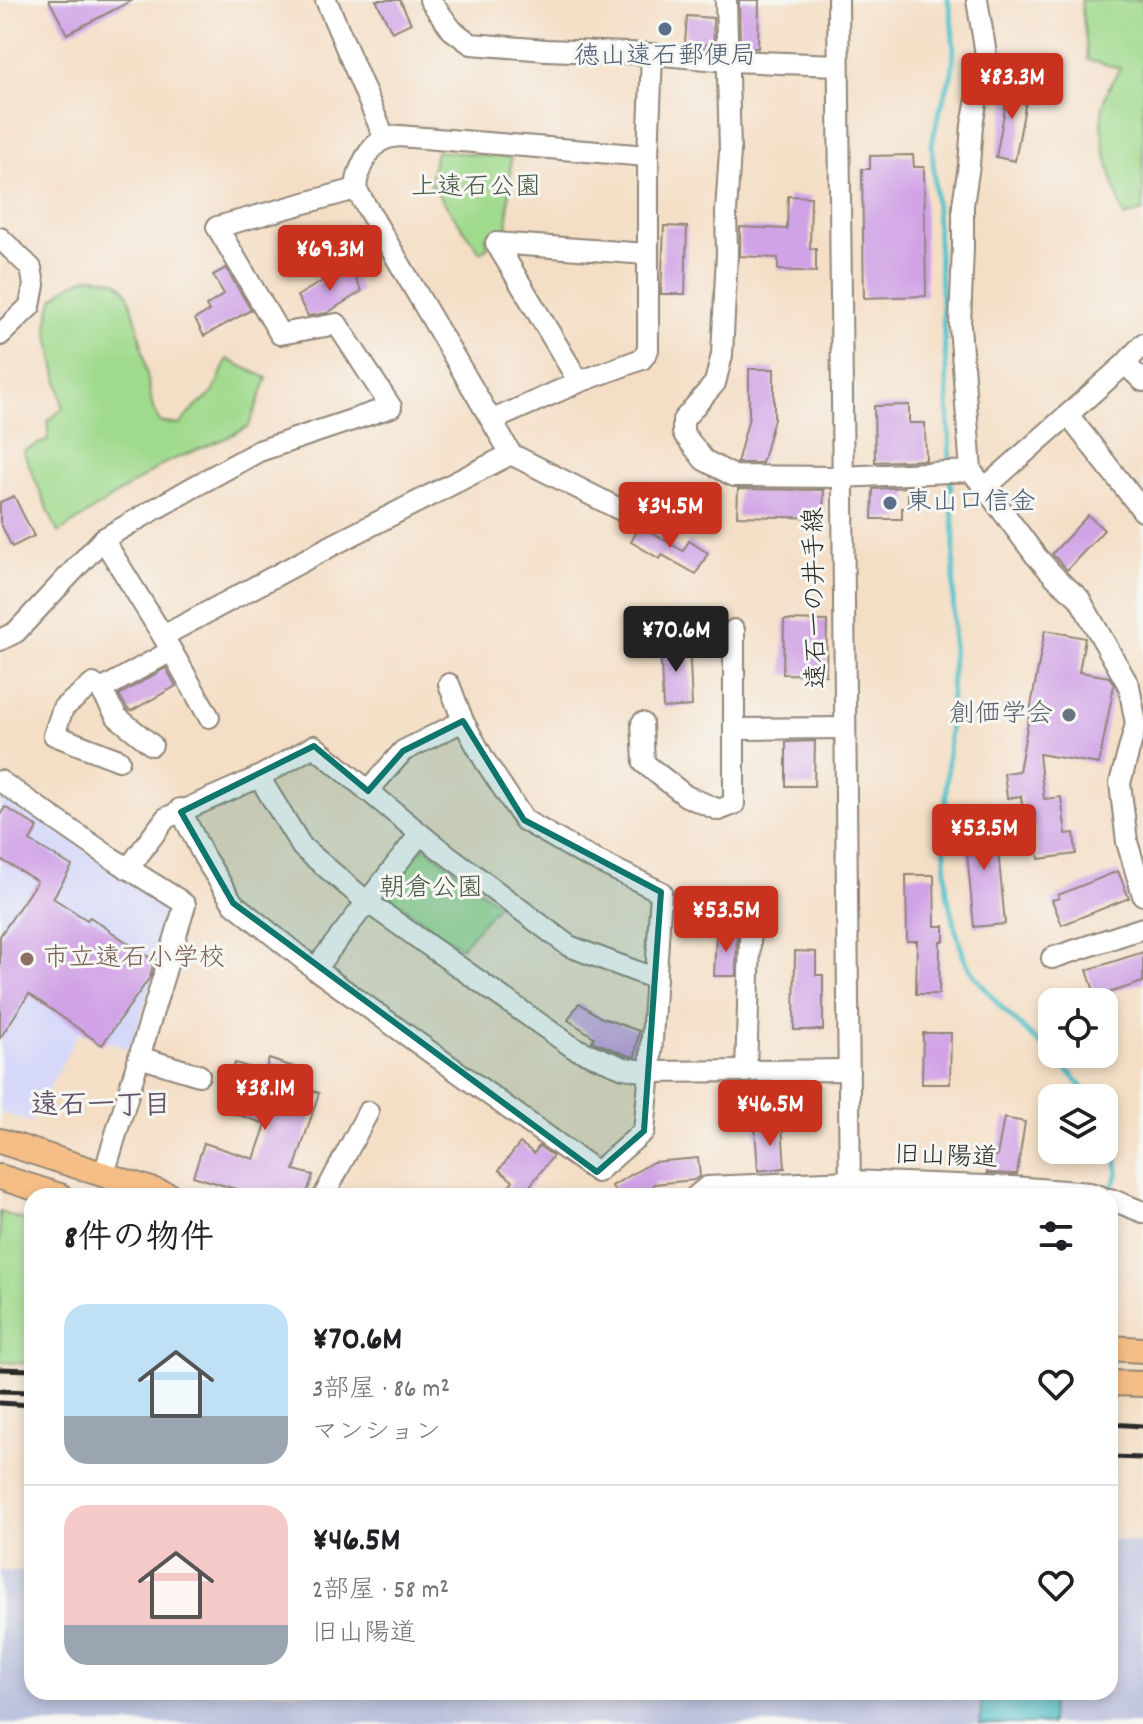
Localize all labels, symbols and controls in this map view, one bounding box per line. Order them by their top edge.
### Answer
marker: 徳山遠石郵便局 [656,20,674,38]
place label: 徳山遠石郵便局 [574,39,756,76]
pin: ¥83.3M [947,53,1077,121]
text: ¥83.3M [979,60,1045,97]
park label: 上遠石公園 [411,170,541,207]
pin: ¥69.3M [265,225,395,293]
text: ¥69.3M [296,232,364,269]
pin: ¥34.5M [605,482,735,550]
place label: 東山口信金 [906,485,1036,522]
text: ¥34.5M [637,489,703,526]
marker: 東山口信金 [881,494,899,512]
street label: 遠石一の井手線 [797,507,837,689]
pin: ¥70.6M [611,606,741,674]
text: ¥70.6M [641,613,711,650]
place label: 創価学会 [949,697,1053,734]
marker: 創価学会 [1060,706,1078,724]
pin: ¥53.5M [919,804,1049,872]
text: ¥53.5M [950,811,1018,848]
park label: 朝倉公園 [379,871,483,908]
pin: ¥53.5M [661,886,791,954]
text: ¥53.5M [692,893,760,930]
place label: 市立遠石小学校 [43,941,225,978]
marker: 市立遠石小学校 [18,950,36,968]
map controls [1038,988,1118,1164]
button: locate [1038,988,1118,1068]
pin: ¥38.1M [200,1064,330,1132]
text: ¥38.1M [235,1071,295,1108]
pin: ¥46.5M [705,1080,835,1148]
button: layers [1038,1084,1118,1164]
text: ¥46.5M [736,1087,804,1124]
district label: 遠石一丁目 [31,1088,171,1128]
street label: 旧山陽道 [893,1138,999,1178]
icon: filters [1034,1214,1078,1258]
text: 8件の物件 [64,1216,214,1265]
text: ¥70.6M [312,1317,402,1366]
icon: home [128,1336,224,1432]
icon: heart [1034,1362,1078,1406]
text: 3部屋 · 86 m² [312,1372,450,1409]
text: マンション [312,1415,441,1452]
text: ¥46.5M [312,1518,401,1567]
icon: home [128,1537,224,1633]
icon: heart [1034,1563,1078,1607]
text: 2部屋 · 58 m² [312,1573,449,1610]
text: 旧山陽道 [312,1616,416,1653]

